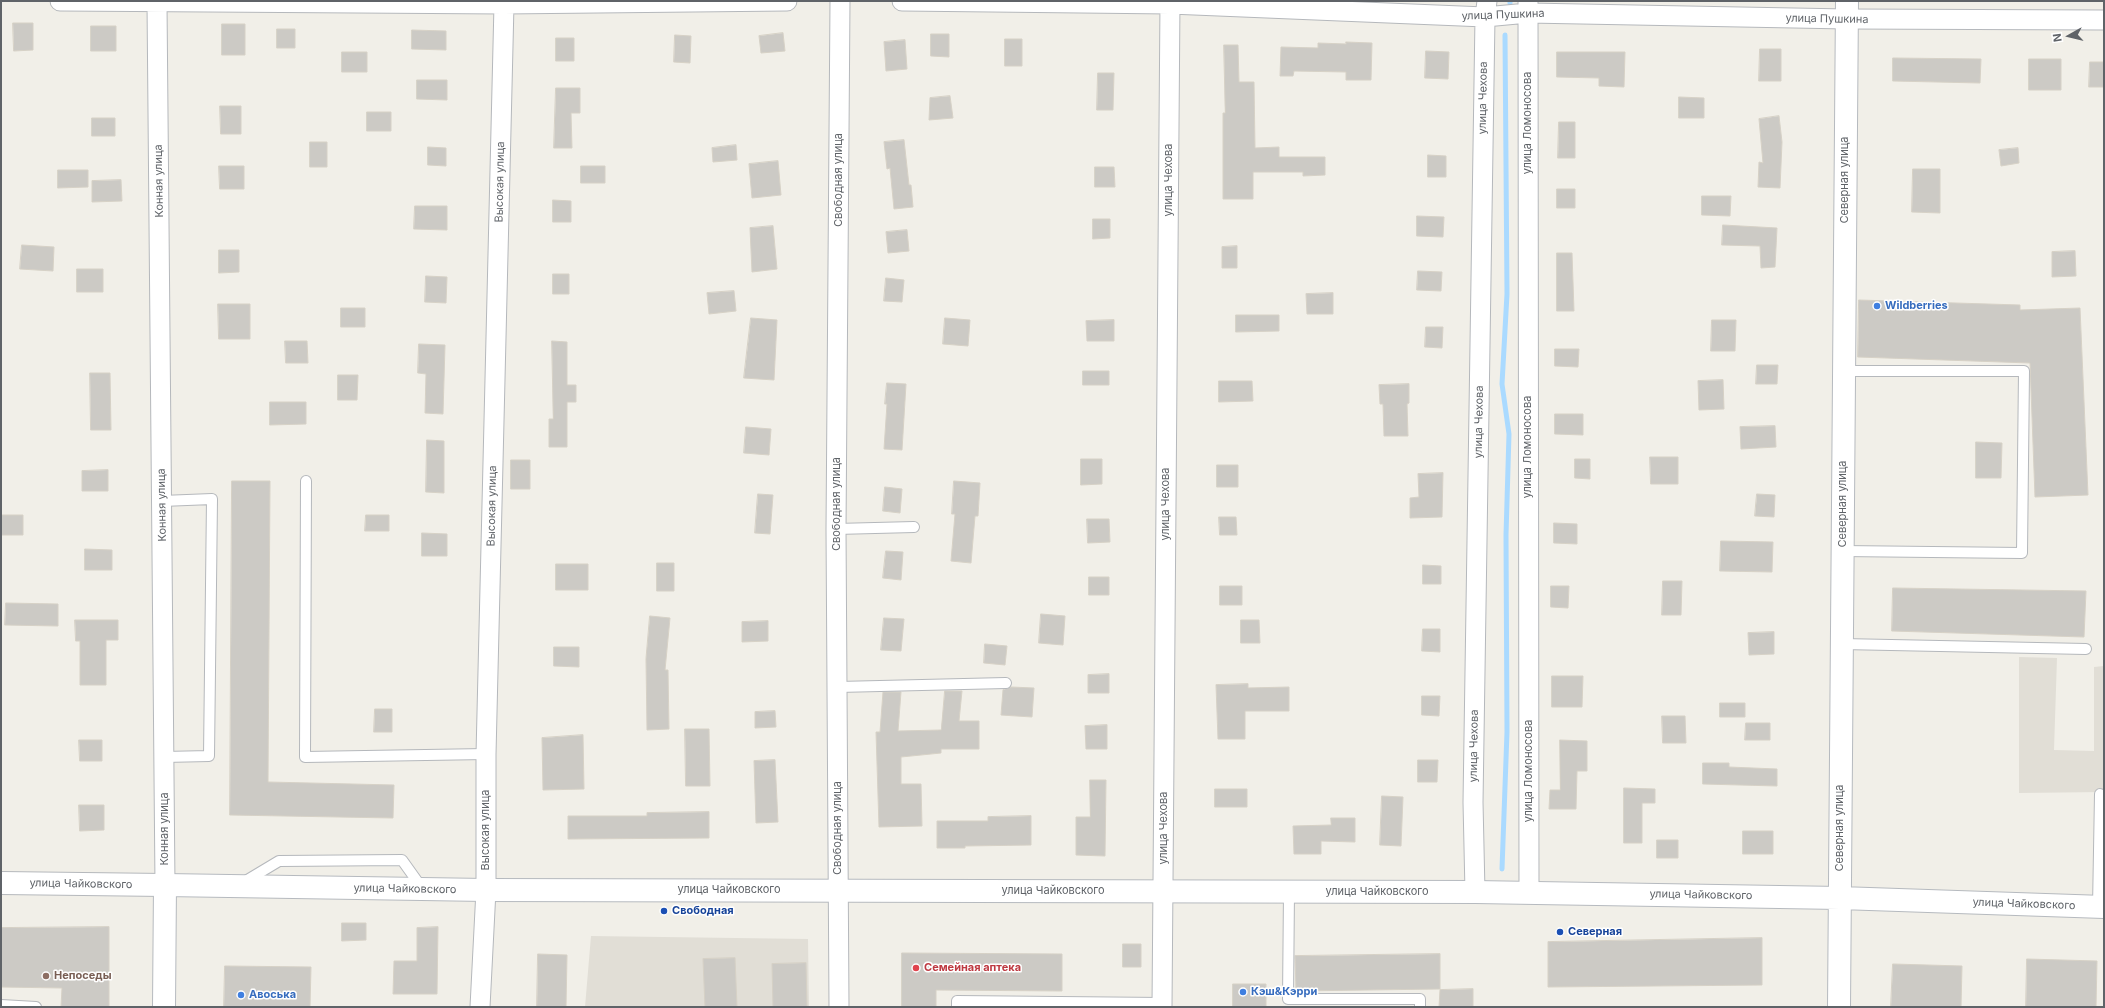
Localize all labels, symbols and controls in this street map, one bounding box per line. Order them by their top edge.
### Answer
street label: улица Пушкина [1461,7,1545,23]
street label: улица Пушкина [1785,12,1869,26]
north arrow [2049,16,2089,56]
text: N [2050,33,2065,43]
street label: улица Чехова [1476,61,1490,135]
street label: улица Ломоносова [1521,72,1535,174]
street label: Свободная улица [832,133,846,227]
street label: Северная улица [1838,137,1852,223]
street label: Высокая улица [493,142,507,222]
street label: Конная улица [152,144,166,218]
street label: улица Чехова [1162,144,1176,216]
place label: Wildberries [1885,299,1948,313]
marker: Wildberries [1872,301,1882,311]
street label: улица Чехова [1472,385,1486,459]
street label: улица Ломоносова [1521,396,1535,498]
street label: Свободная улица [830,457,844,551]
street label: Северная улица [1836,461,1850,547]
street label: Высокая улица [485,466,499,546]
street label: Конная улица [155,468,169,542]
street label: улица Чехова [1159,468,1173,540]
street label: улица Чехова [1467,709,1481,783]
street label: улица Ломоносова [1522,720,1536,822]
street label: Свободная улица [831,781,845,875]
street label: Северная улица [1833,785,1847,871]
street label: Высокая улица [479,790,493,870]
street label: Конная улица [158,792,172,866]
street label: улица Чехова [1157,792,1171,864]
street label: улица Чайковского [29,877,133,891]
street label: улица Чайковского [353,882,457,896]
street label: улица Чайковского [677,883,781,897]
street label: улица Чайковского [1001,884,1105,898]
street label: улица Чайковского [1325,885,1429,899]
street label: улица Чайковского [1649,888,1753,902]
street label: улица Чайковского [1972,896,2076,912]
place label: Свободная [672,904,734,918]
marker: Свободная [659,906,669,916]
place label: Северная [1568,925,1622,939]
marker: Северная [1555,927,1565,937]
place label: Семейная аптека [924,961,1021,975]
marker: Семейная аптека [911,963,921,973]
place label: Непоседы [54,969,112,983]
marker: Непоседы [41,971,51,981]
place label: Кэш&Кэрри [1251,985,1317,999]
marker: Кэш&Кэрри [1238,987,1248,997]
place label: Авоська [249,988,296,1002]
marker: Авоська [236,990,246,1000]

